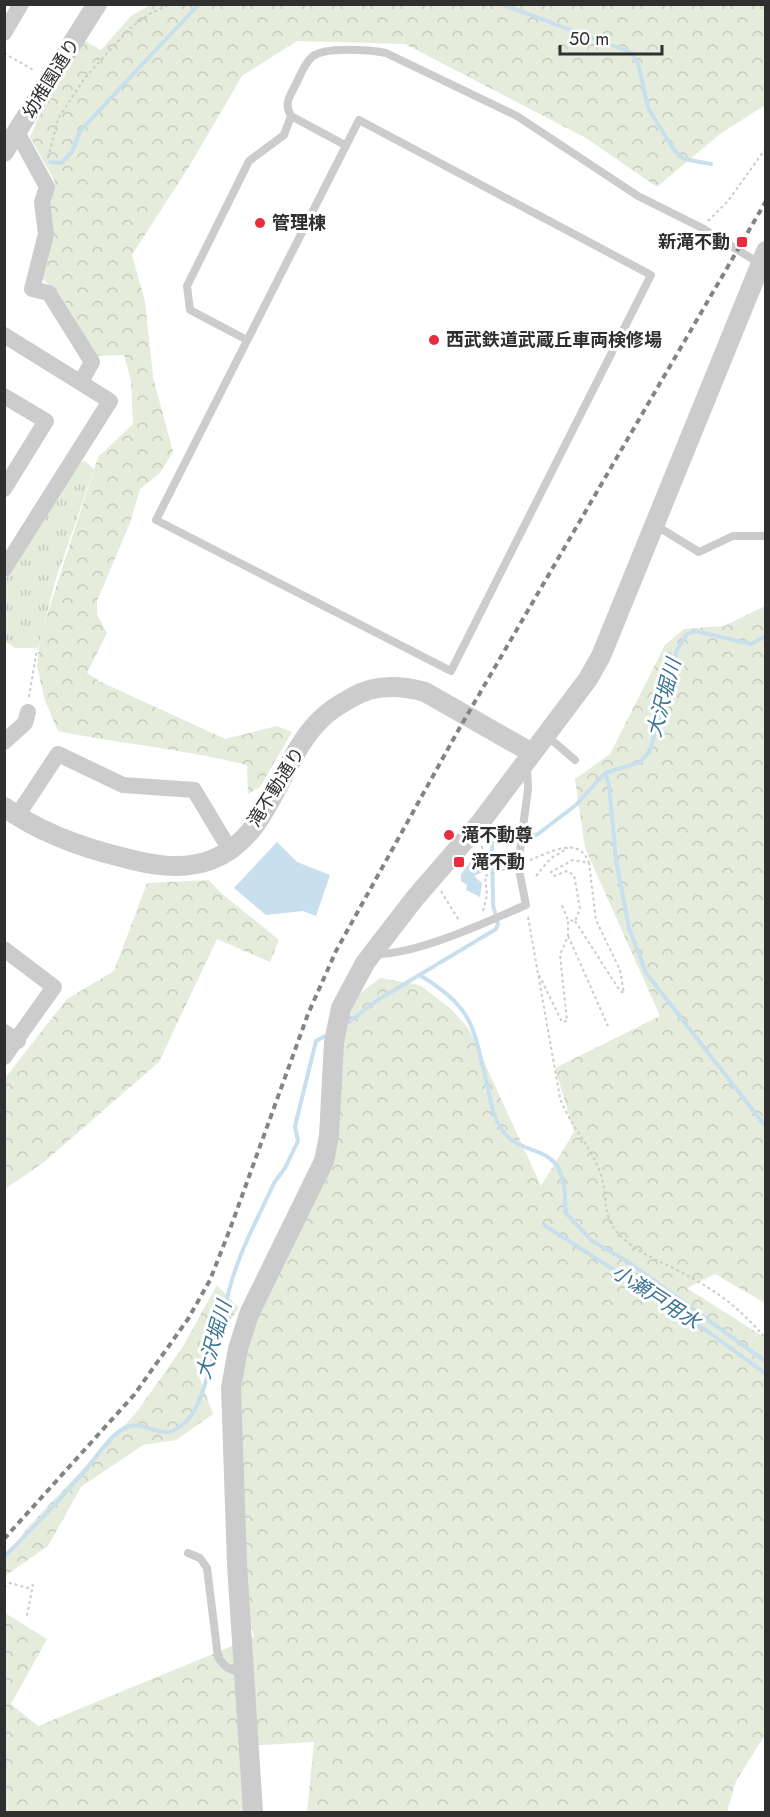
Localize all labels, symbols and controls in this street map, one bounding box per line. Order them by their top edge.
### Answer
scale bar [560,18,662,56]
text: 50 m [569,26,609,52]
street label: 幼稚園通り [16,33,86,123]
place label: 管理棟 [272,210,326,236]
marker: 管理棟 [253,216,267,230]
place label: 新滝不動 [658,229,730,255]
marker: 新滝不動 [735,235,749,249]
place label: 西武鉄道武蔵丘車両検修場 [446,327,662,353]
marker: 西武鉄道武蔵丘車両検修場 [427,333,441,347]
water label: 大沢堀川 [640,654,689,740]
street label: 滝不動通り [241,742,311,832]
place label: 滝不動尊 [461,822,533,848]
marker: 滝不動尊 [442,828,456,842]
place label: 滝不動 [471,849,525,875]
marker: 滝不動 [452,855,466,869]
water label: 小瀬戸用水 [606,1258,708,1337]
water label: 大沢堀川 [189,1296,240,1382]

